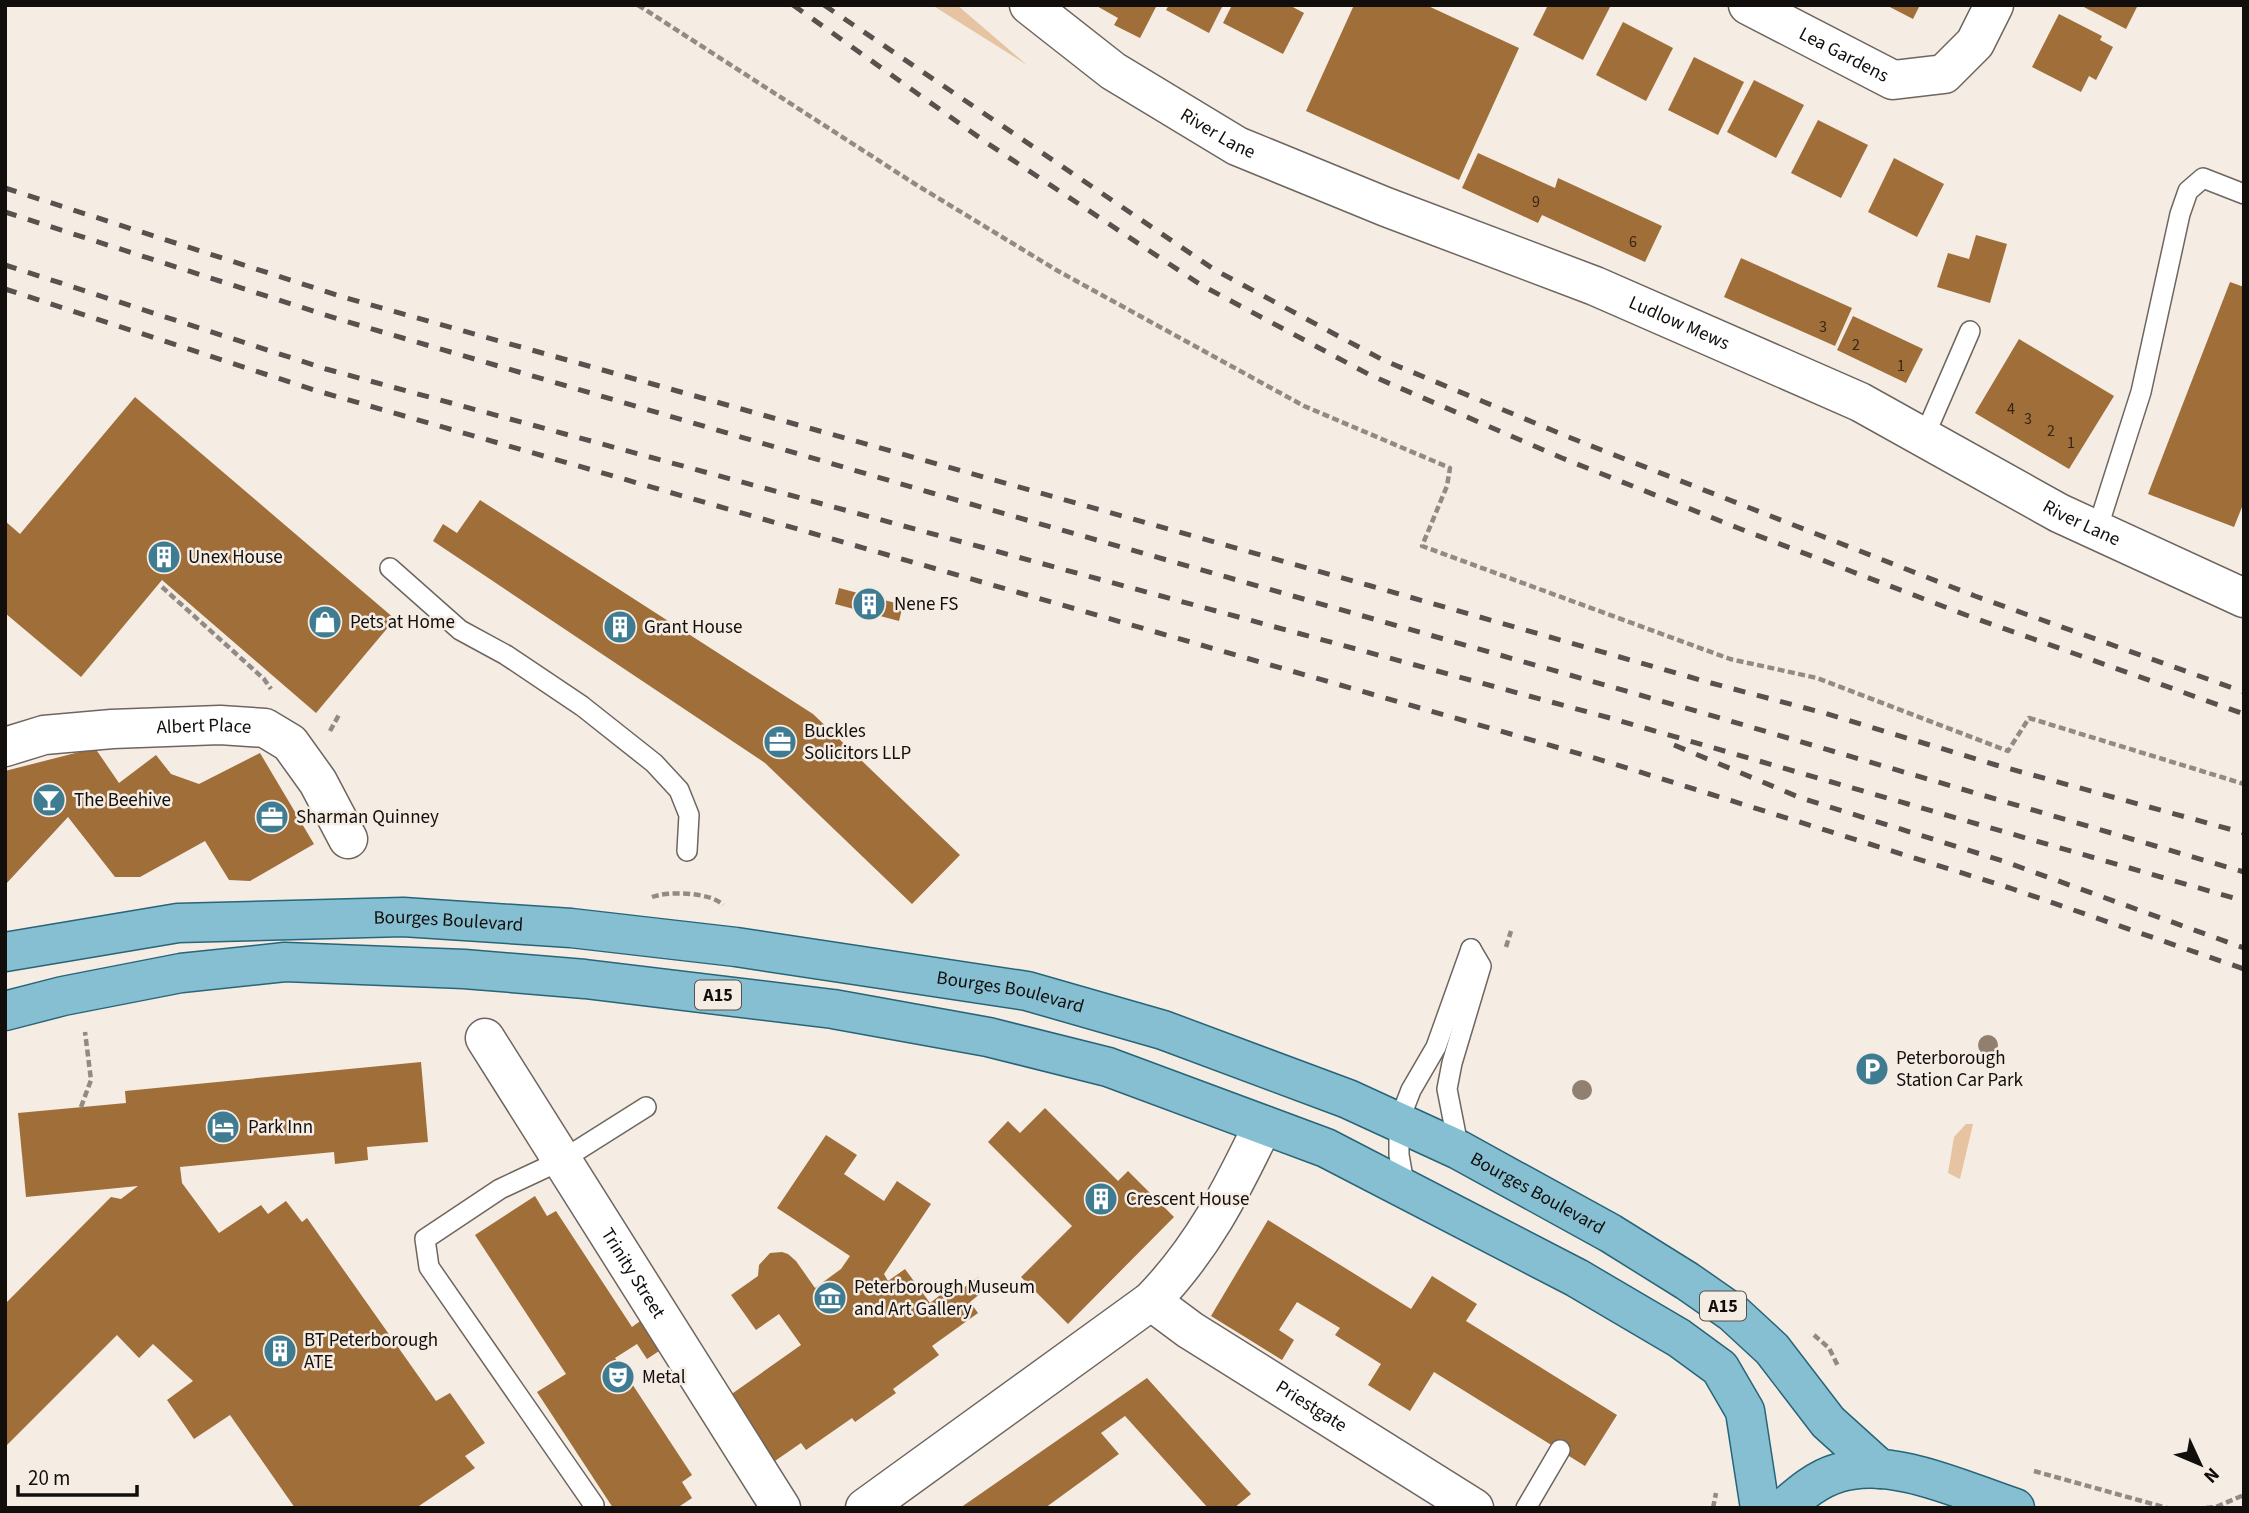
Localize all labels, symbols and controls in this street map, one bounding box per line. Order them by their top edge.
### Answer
street label: Lea Gardens [1794,20,1894,89]
street label: River Lane [1175,101,1259,166]
house number: 9 [1532,191,1540,213]
house number: 6 [1629,231,1637,253]
street label: Ludlow Mews [1624,289,1734,357]
house number: 3 [1819,316,1827,338]
house number: 2 [1852,334,1860,356]
house number: 1 [1897,355,1905,377]
house number: 4 [2007,398,2015,420]
house number: 3 [2024,408,2032,430]
house number: 2 [2047,420,2055,442]
house number: 1 [2067,432,2075,454]
street label: River Lane [2038,493,2125,553]
building icon: Unex House [145,538,183,576]
place label: Unex House [188,544,283,571]
building icon: Nene FS [850,585,888,623]
place label: Nene FS [894,591,959,618]
shop icon: Pets at Home [306,603,344,641]
building icon: Grant House [601,608,639,646]
place label: Pets at Home [350,609,455,636]
place label: Grant House [644,614,742,641]
street label: Albert Place [156,711,252,741]
place label: Buckles Solicitors LLP [804,718,911,767]
office icon: Buckles Solicitors LLP [761,723,799,761]
bar icon: The Beehive [30,781,68,819]
place label: The Beehive [74,787,171,814]
office icon: Sharman Quinney [253,798,291,836]
place label: Sharman Quinney [296,804,439,831]
street label: Bourges Boulevard [373,903,524,938]
street label: Bourges Boulevard [935,964,1087,1020]
road number: A15 [695,980,741,1010]
place label: Peterborough Station Car Park [1896,1045,2024,1094]
parking icon: Peterborough Station Car Park [1853,1050,1891,1088]
hotel icon: Park Inn [204,1108,242,1146]
place label: Park Inn [248,1114,313,1141]
street label: Bourges Boulevard [1465,1145,1610,1241]
building icon: Crescent House [1082,1180,1120,1218]
place label: Crescent House [1126,1186,1249,1213]
street label: Trinity Street [594,1223,672,1324]
place label: Peterborough Museum and Art Gallery [854,1274,1035,1323]
museum icon: Peterborough Museum and Art Gallery [811,1279,849,1317]
road number: A15 [1700,1292,1746,1321]
place label: BT Peterborough ATE [304,1327,438,1376]
building icon: BT Peterborough ATE [261,1332,299,1370]
theatre icon: Metal [599,1358,637,1396]
place label: Metal [642,1364,686,1391]
street label: Priestgate [1271,1374,1352,1439]
north arrow [2165,1429,2235,1499]
scale bar [18,1454,136,1498]
text: N [2197,1461,2225,1489]
text: 20 m [28,1463,70,1493]

